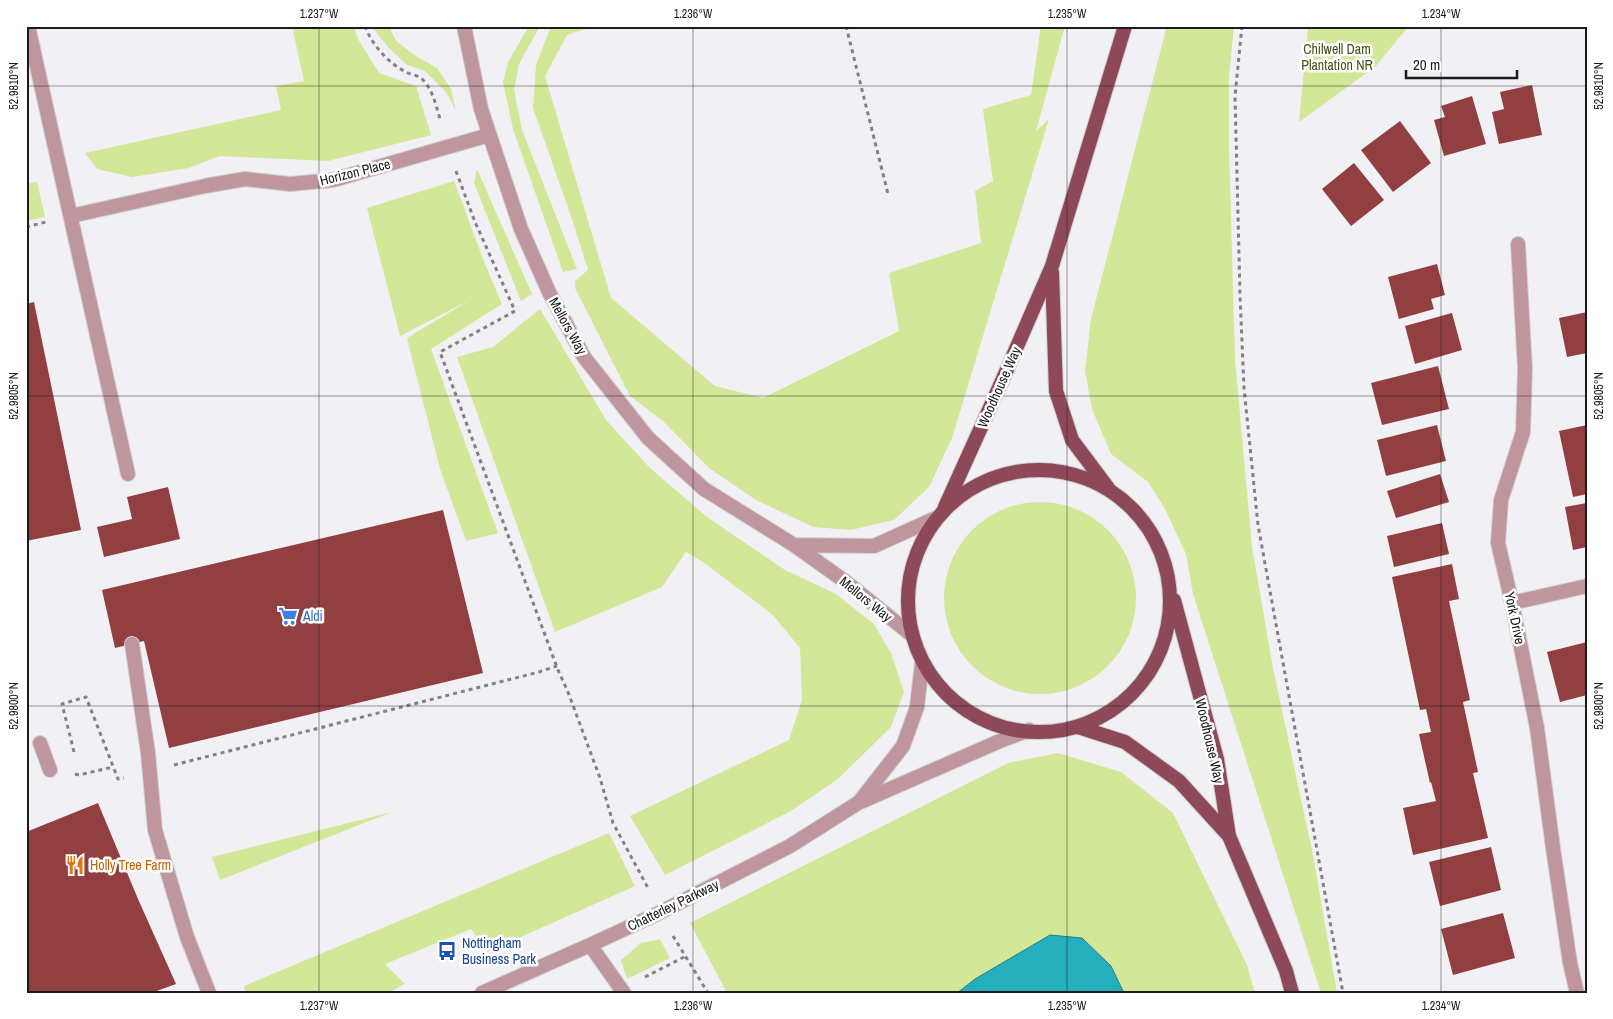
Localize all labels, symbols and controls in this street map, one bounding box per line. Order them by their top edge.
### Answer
text: 1.237°W [300,6,339,22]
text: 1.236°W [674,6,713,22]
text: 1.235°W [1048,6,1087,22]
text: 1.234°W [1422,6,1461,22]
park label: Chilwell Dam Plantation NR [1301,40,1373,74]
scale bar [1406,48,1517,80]
text: 20 m [1413,54,1440,75]
text: 52.9810°N [6,62,22,110]
text: 52.9810°N [1591,62,1607,110]
street label: Horizon Place [318,155,392,189]
street label: Mellors Way [545,294,591,358]
street label: Woodhouse Way [973,343,1025,430]
text: 52.9805°N [6,372,22,420]
text: 52.9805°N [1591,372,1607,420]
street label: Mellors Way [836,572,896,626]
street label: York Drive [1501,590,1529,646]
supermarket icon: Aldi [277,605,299,627]
place label: Aldi [302,607,323,625]
text: 52.9800°N [6,682,22,730]
text: 52.9800°N [1591,682,1607,730]
street label: Woodhouse Way [1191,697,1229,786]
restaurant icon: Holly Tree Farm [64,854,86,876]
place label: Holly Tree Farm [90,856,171,874]
street label: Chatterley Parkway [624,875,722,935]
place label: Nottingham Business Park [462,934,536,968]
bus stop icon: Nottingham Business Park [436,940,458,962]
text: 1.237°W [300,998,339,1014]
text: 1.236°W [674,998,713,1014]
text: 1.235°W [1048,998,1087,1014]
text: 1.234°W [1422,998,1461,1014]

